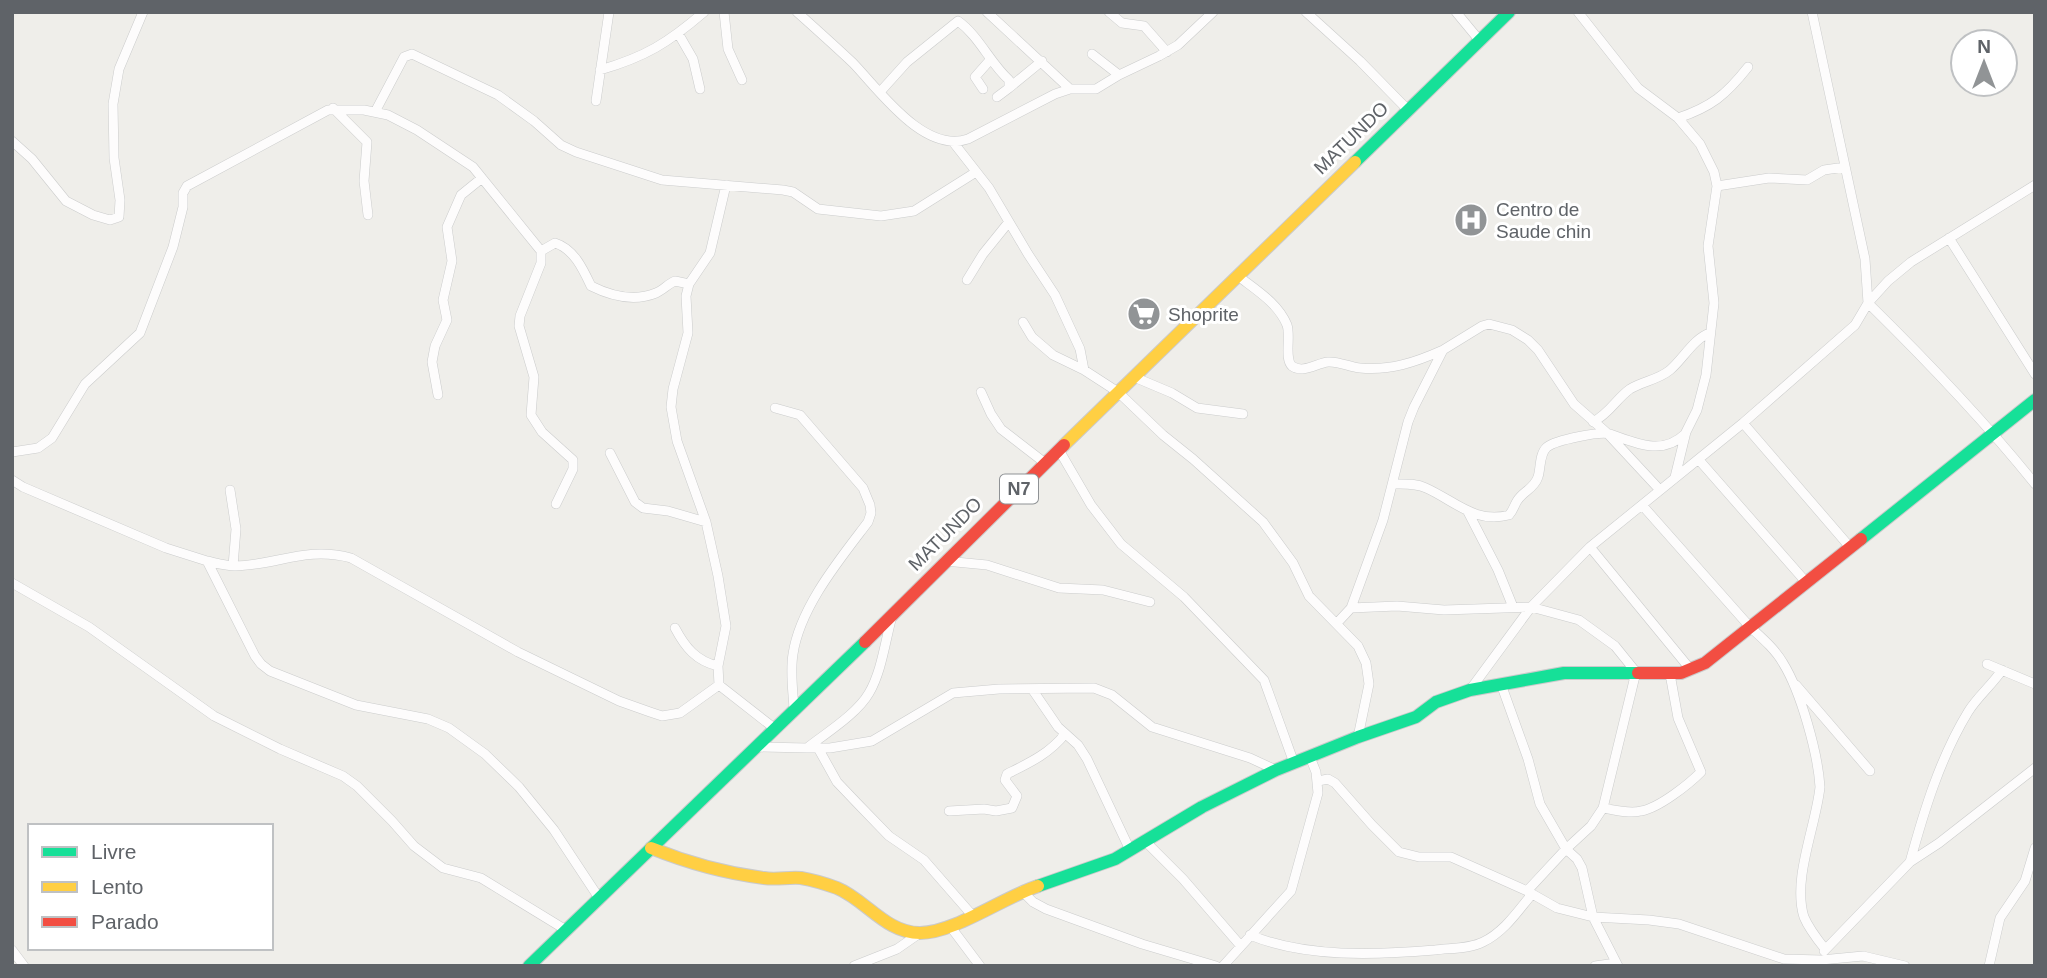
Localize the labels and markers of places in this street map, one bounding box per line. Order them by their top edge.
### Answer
place label: Centro de Saude chin [1496,199,1591,242]
hospital icon: Centro de Saude chin [1452,201,1490,239]
supermarket icon: Shoprite [1125,295,1163,333]
place label: Shoprite [1168,304,1239,325]

